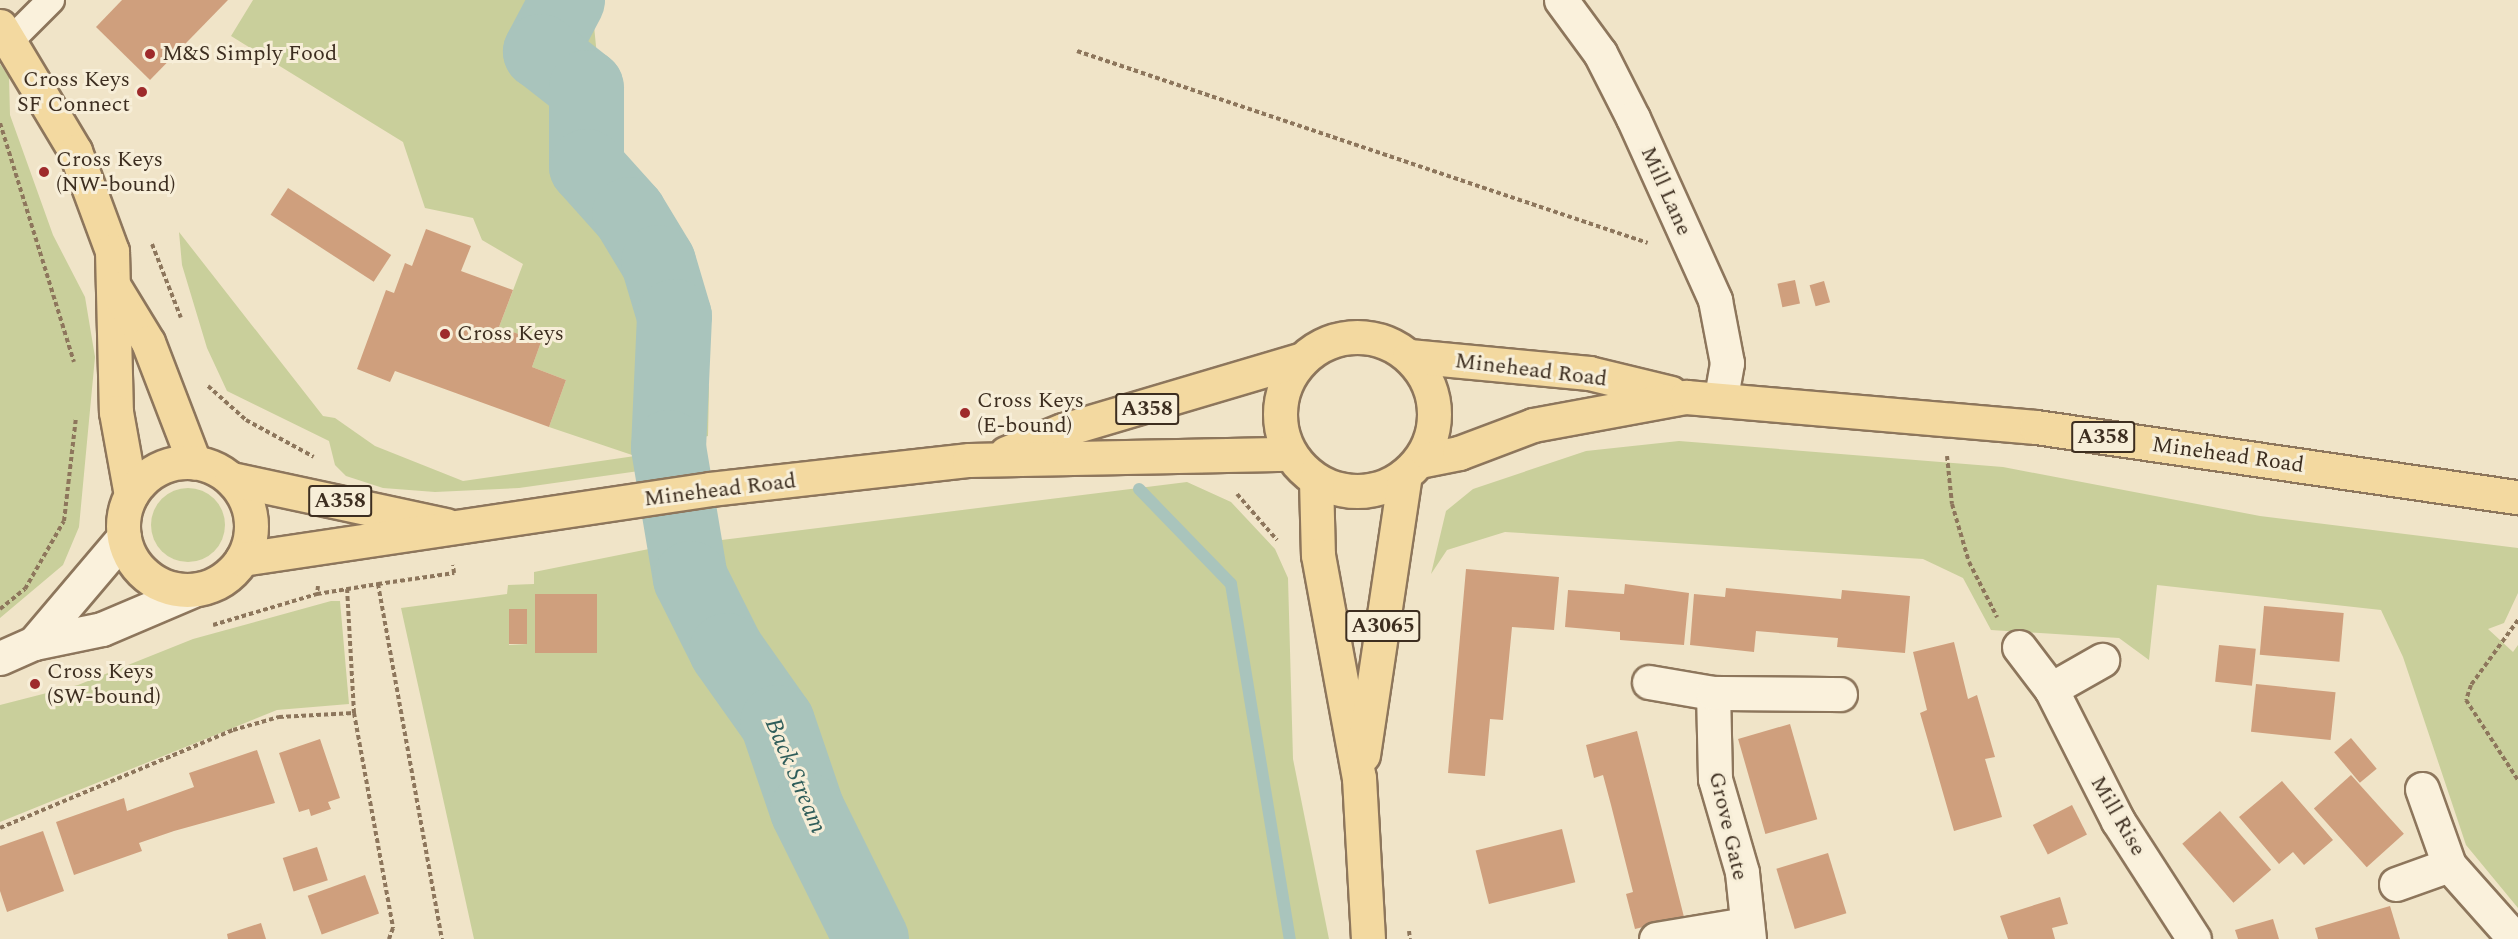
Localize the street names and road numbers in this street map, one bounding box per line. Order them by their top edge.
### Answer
street label: Mill Lane [1635,142,1697,240]
street label: Minehead Road [1453,348,1609,392]
road number: A358 [1114,391,1180,427]
road number: A358 [2070,419,2136,455]
street label: Minehead Road [2150,431,2306,479]
street label: Minehead Road [642,468,798,512]
road number: A358 [307,483,373,519]
road number: A3065 [1344,608,1422,644]
street label: Grove Gate [1703,769,1753,883]
street label: Mill Rise [2085,771,2151,861]

